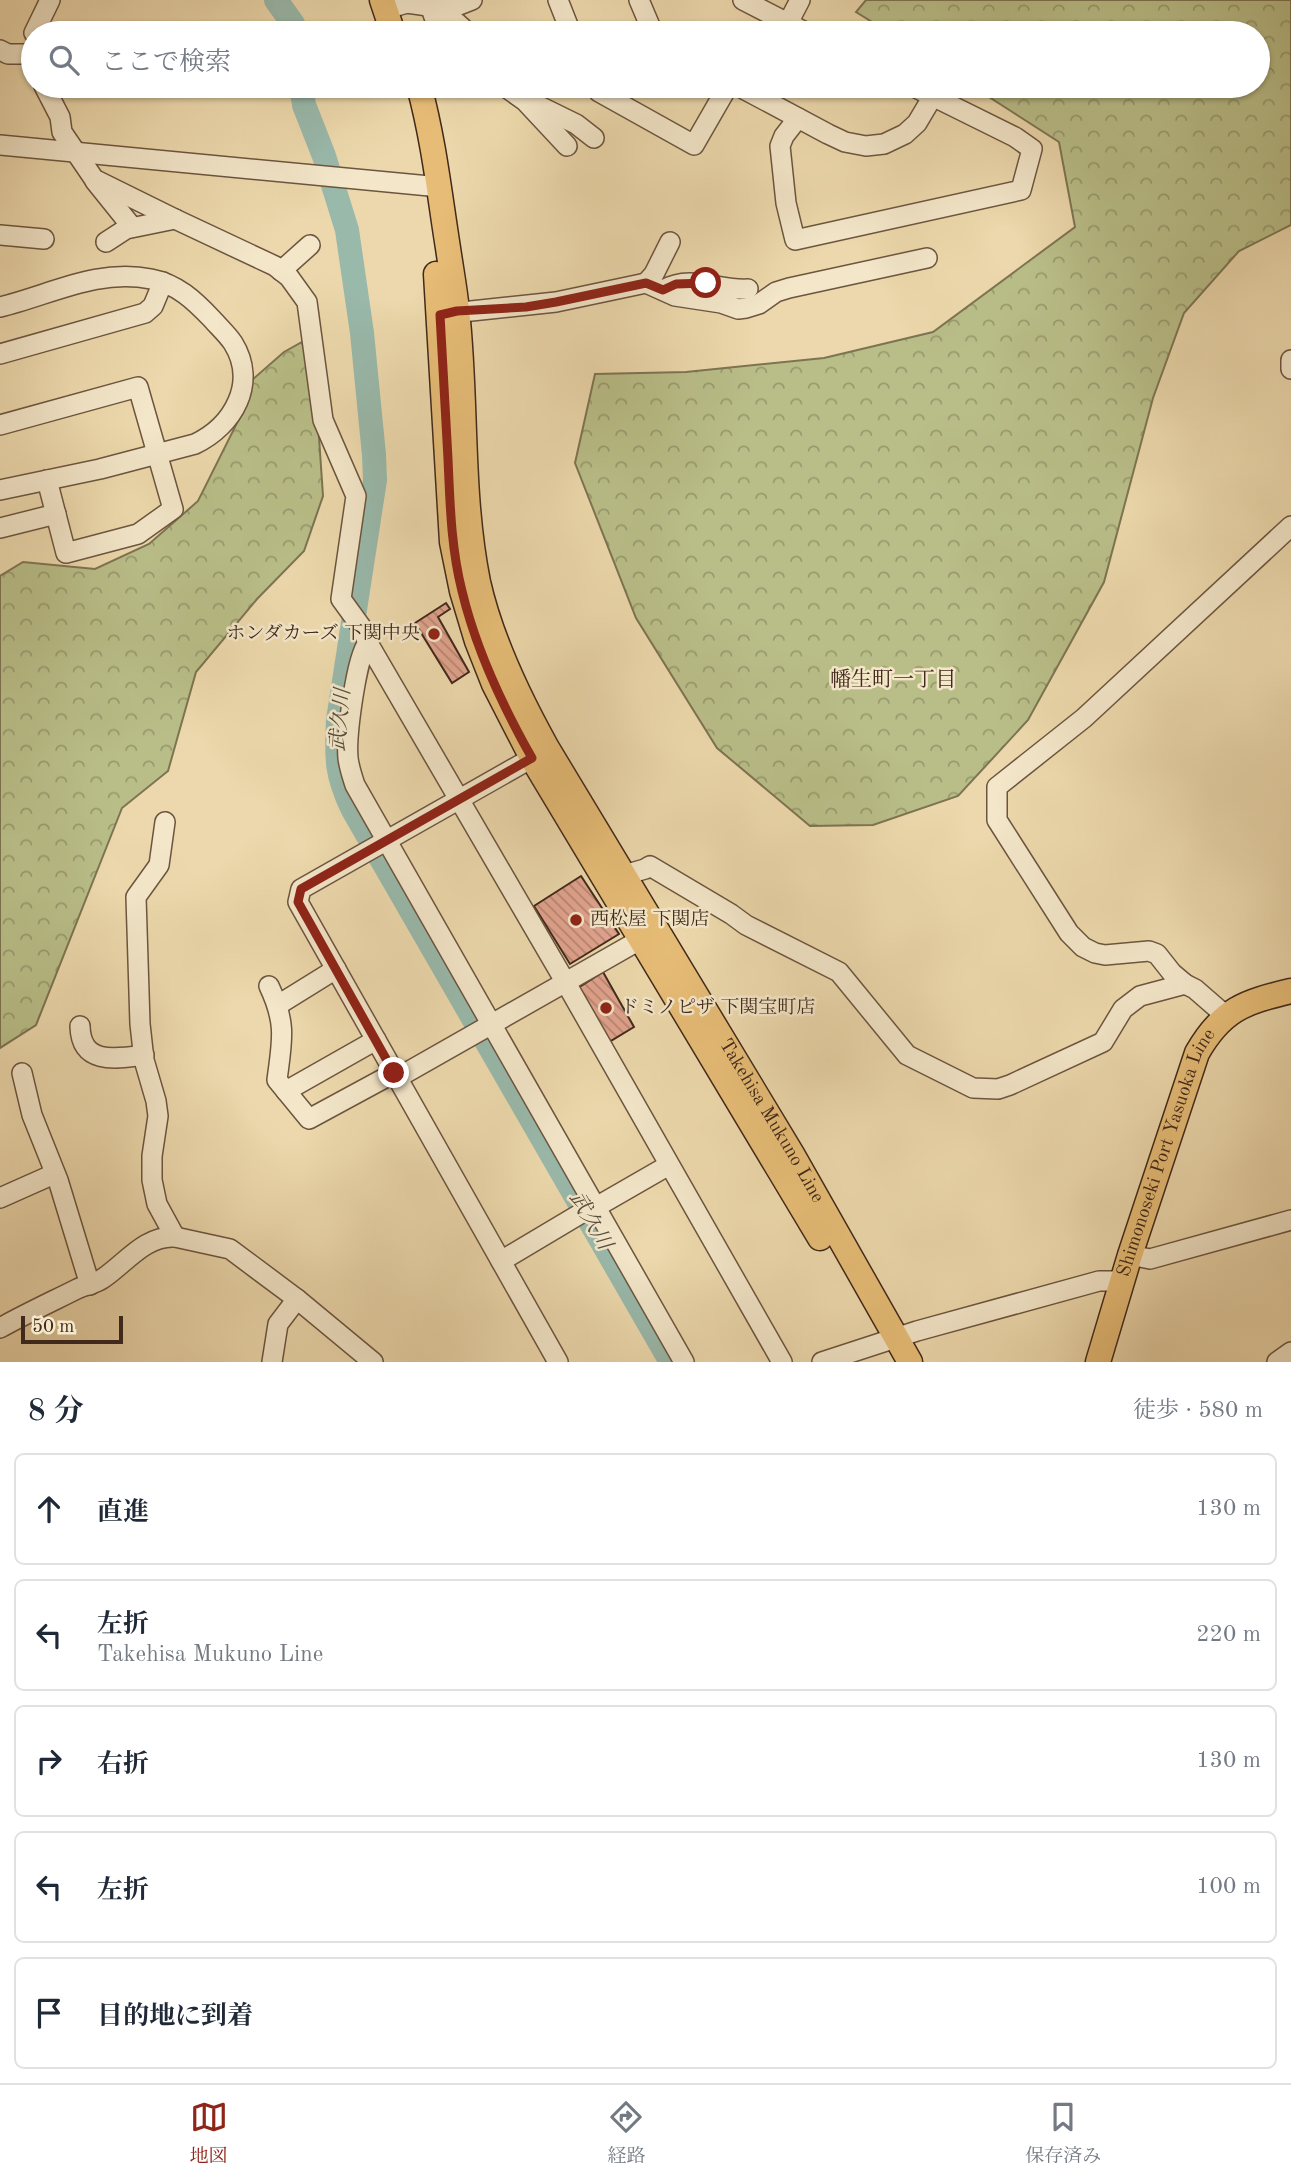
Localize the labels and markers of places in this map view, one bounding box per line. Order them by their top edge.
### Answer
place label: ホンダカーズ 下関中央 [226,623,420,644]
marker: ホンダカーズ 下関中央 [426,626,442,642]
place label: 西松屋 下関店 [590,909,709,930]
marker: 西松屋 下関店 [568,912,584,928]
place label: ドミノピザ 下関宝町店 [620,997,815,1018]
marker: ドミノピザ 下関宝町店 [598,1000,614,1016]

